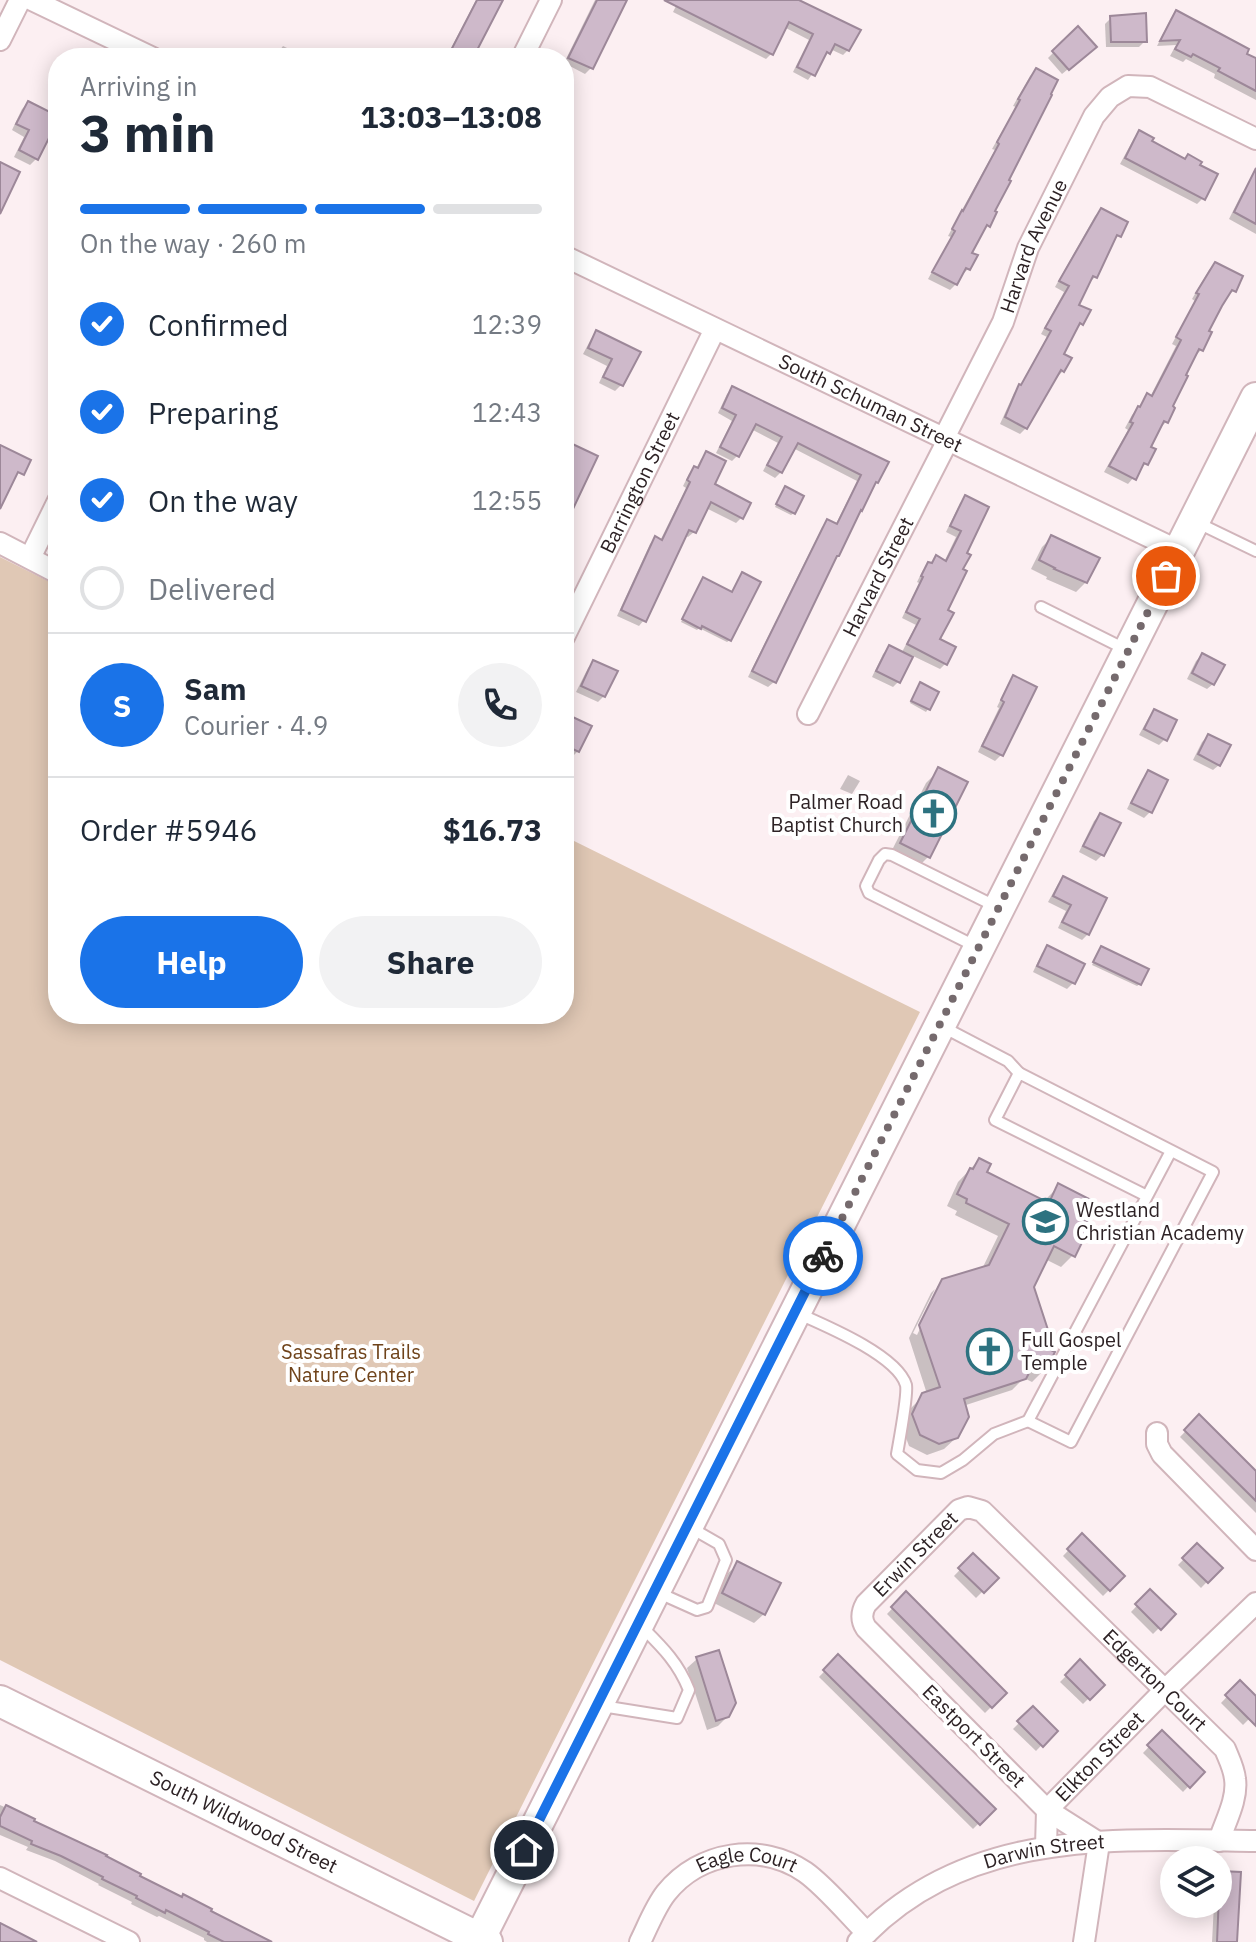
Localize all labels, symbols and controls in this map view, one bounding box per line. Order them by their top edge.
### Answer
text: Arriving in [80,69,197,103]
text: 13:03–13:08 [361,97,542,136]
text: 3 min [80,99,216,166]
street label: Harvard Avenue [993,174,1073,316]
text: On the way · 260 m [80,226,306,260]
icon: check [80,302,124,346]
text: Confirmed [148,305,289,344]
text: 12:39 [472,307,542,341]
street label: South Schuman Street [774,347,967,458]
icon: check [80,390,124,434]
text: Preparing [148,393,278,432]
text: 12:43 [472,395,542,429]
street label: Barrington Street [593,407,685,558]
icon: check [80,478,124,522]
text: On the way [148,481,298,520]
text: 12:55 [472,483,542,517]
street label: Harvard Street [836,512,919,641]
pin [1132,542,1200,610]
icon: bag [1144,554,1188,598]
text: Delivered [148,569,276,608]
button: phone [458,663,542,747]
text: Sam [184,669,247,708]
text: S [113,686,131,725]
text: Courier · 4.9 [184,708,328,742]
place label: Palmer Road Baptist Church [771,788,903,838]
church icon: Palmer Road Baptist Church [910,789,958,837]
text: Order #5946 [80,810,257,849]
text: $16.73 [443,810,542,849]
button: Help [80,916,303,1008]
button: Share [319,916,542,1008]
place label: Westland Christian Academy [1076,1196,1244,1246]
school or university icon: Westland Christian Academy [1021,1198,1069,1246]
courier [783,1216,863,1296]
icon: bike [801,1234,845,1278]
place label: Full Gospel Temple [1021,1326,1121,1376]
church icon: Full Gospel Temple [966,1327,1014,1375]
park label: Sassafras Trails Nature Center [281,1338,421,1388]
street label: Erwin Street [867,1505,963,1603]
street label: Edgerton Court [1097,1623,1213,1737]
street label: Eastport Street [917,1678,1032,1793]
street label: Elkton Street [1049,1705,1150,1807]
street label: South Wildwood Street [146,1763,342,1879]
pin [490,1816,558,1884]
street label: Darwin Street [980,1827,1106,1875]
icon: home [502,1828,546,1872]
street label: Eagle Court [691,1840,803,1879]
map controls [1160,1846,1232,1918]
button: layers [1160,1846,1232,1918]

